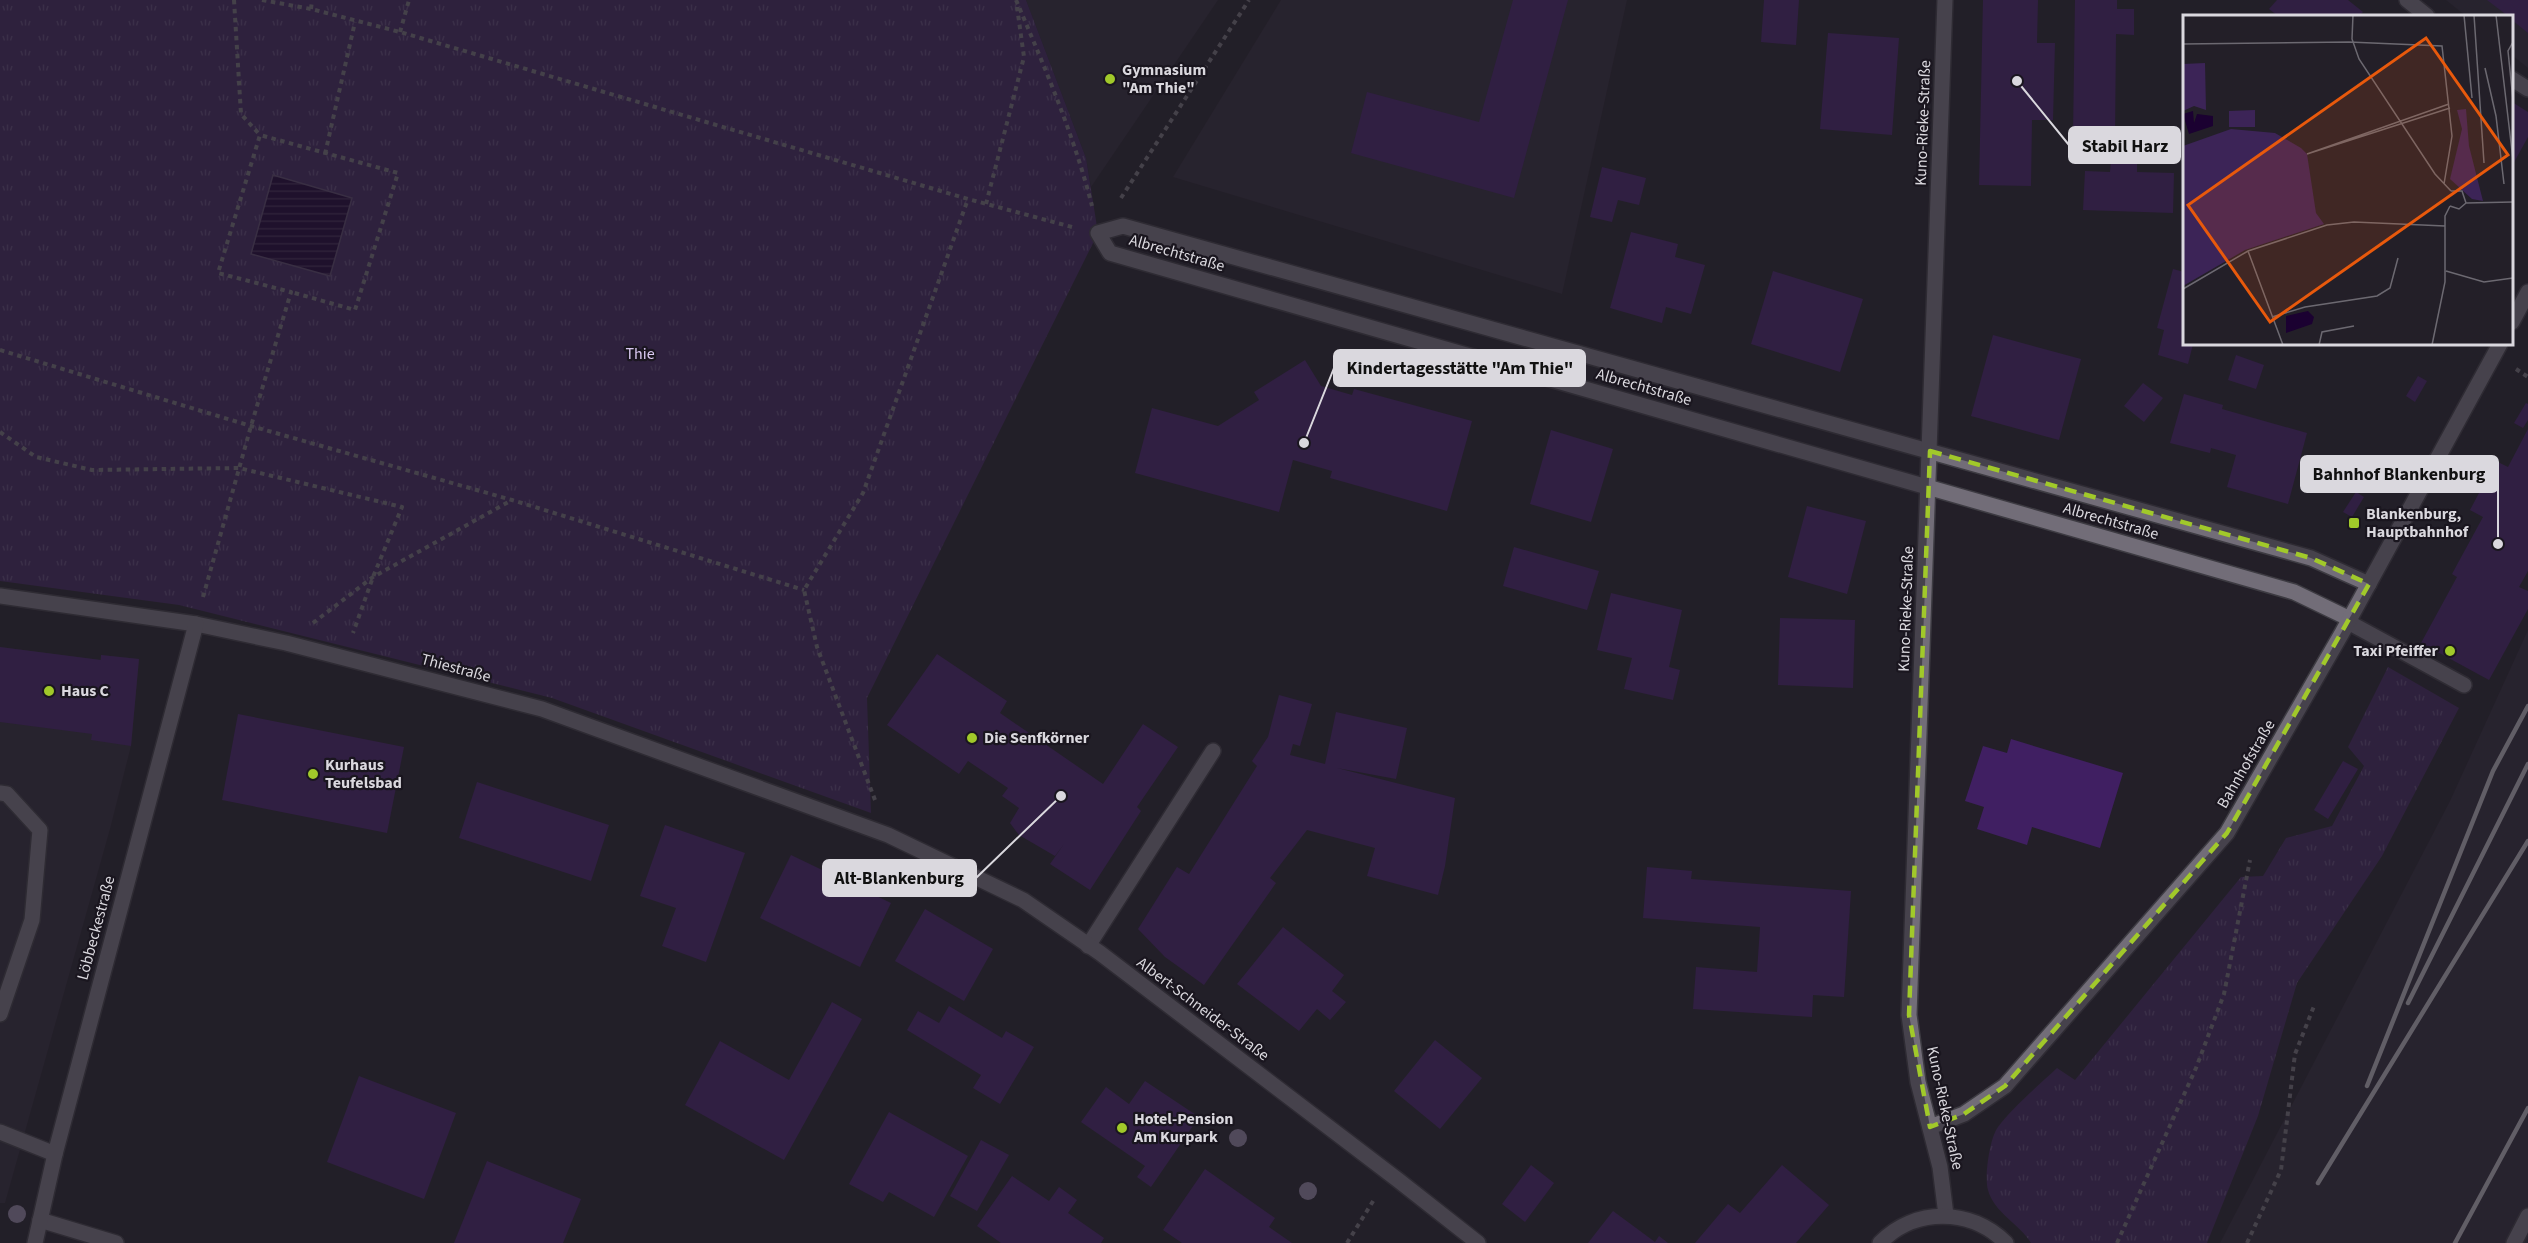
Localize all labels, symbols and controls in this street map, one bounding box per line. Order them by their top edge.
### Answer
inset map [2183,15,2513,345]
place label: Gymnasium "Am Thie" [1122,59,1206,99]
street label: Kuno-Rieke-Straße [1910,60,1936,186]
marker: Gymnasium "Am Thie" [1103,72,1117,86]
callout: Stabil Harz [2069,127,2180,163]
text: Stabil Harz [2082,134,2168,159]
street label: Albrechtstraße [1127,229,1227,277]
park label: Thie [625,343,655,365]
callout: Kindertagesstätte "Am Thie" [1334,350,1585,386]
text: Kindertagesstätte "Am Thie" [1347,356,1573,381]
street label: Albrechtstraße [1594,363,1694,411]
callout: Bahnhof Blankenburg [2301,456,2498,492]
text: Bahnhof Blankenburg [2313,462,2486,487]
street label: Albrechtstraße [2061,497,2161,545]
place label: Blankenburg, Hauptbahnhof [2366,503,2469,543]
marker: Blankenburg, Hauptbahnhof [2347,516,2361,530]
street label: Kuno-Rieke-Straße [1893,546,1919,672]
place label: Taxi Pfeiffer [2353,640,2439,662]
marker: Taxi Pfeiffer [2443,644,2457,658]
street label: Thiestraße [419,648,493,688]
place label: Haus C [61,680,109,702]
marker: Haus C [42,684,56,698]
street label: Bahnhofstraße [2212,716,2280,812]
place label: Die Senfkörner [984,727,1090,749]
marker: Die Senfkörner [965,731,979,745]
place label: Kurhaus Teufelsbad [325,754,402,794]
marker: Kurhaus Teufelsbad [306,767,320,781]
callout: Alt-Blankenburg [823,860,976,896]
text: Alt-Blankenburg [833,866,964,891]
street label: Löbbeckestraße [72,873,120,982]
street label: Albert-Schneider-Straße [1132,952,1274,1066]
street label: Kuno-Rieke-Straße [1921,1044,1969,1172]
place label: Hotel-Pension Am Kurpark [1133,1108,1233,1148]
marker: Hotel-Pension Am Kurpark [1115,1121,1129,1135]

